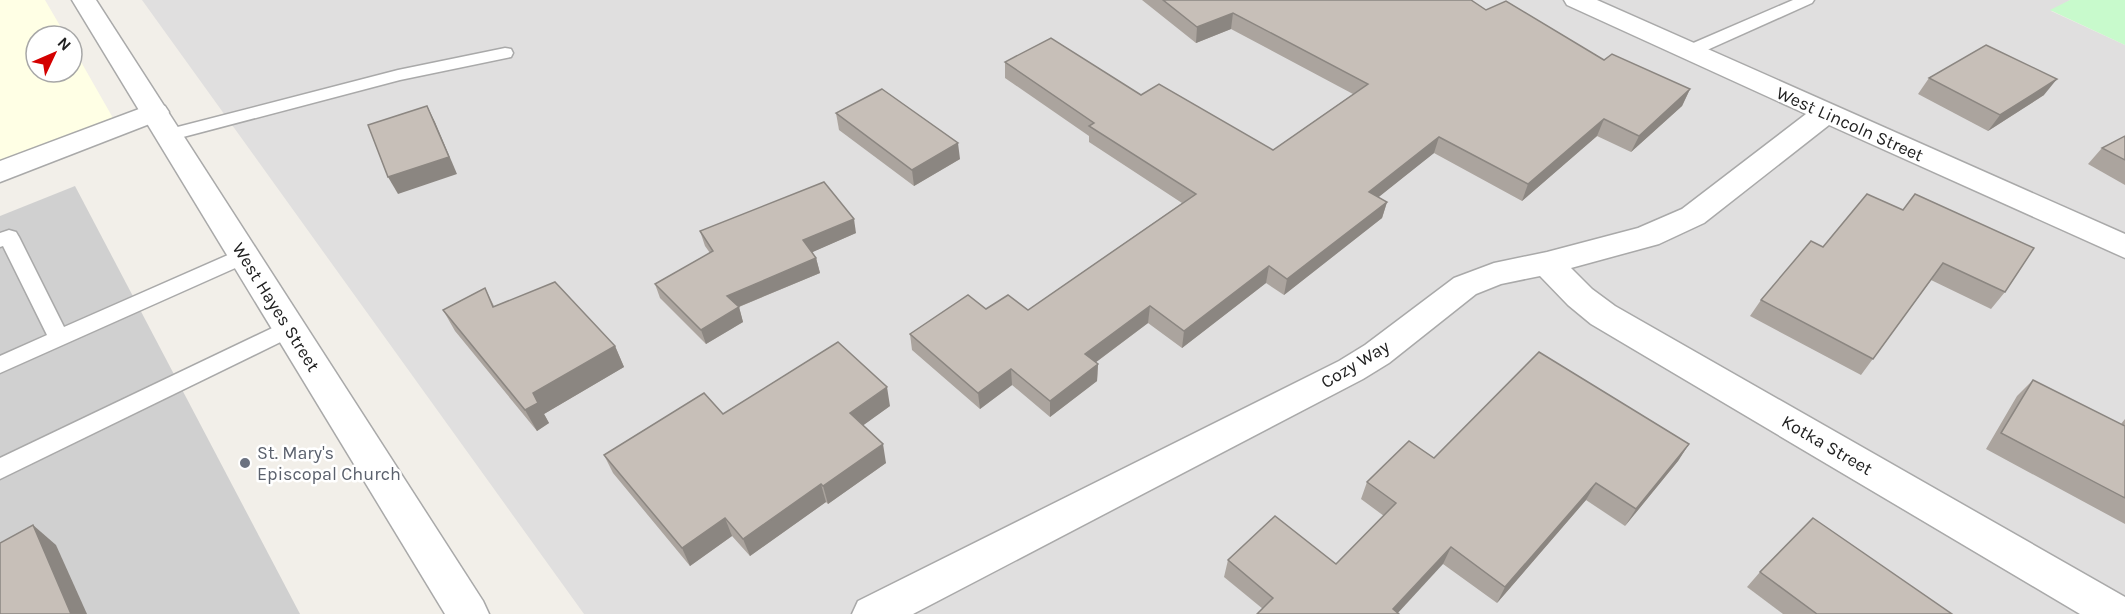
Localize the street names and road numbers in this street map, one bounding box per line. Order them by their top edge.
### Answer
street label: West Lincoln Street [1773,82,1927,166]
street label: West Hayes Street [227,238,325,376]
street label: Cozy Way [1317,335,1394,393]
street label: Kotka Street [1778,410,1877,480]

